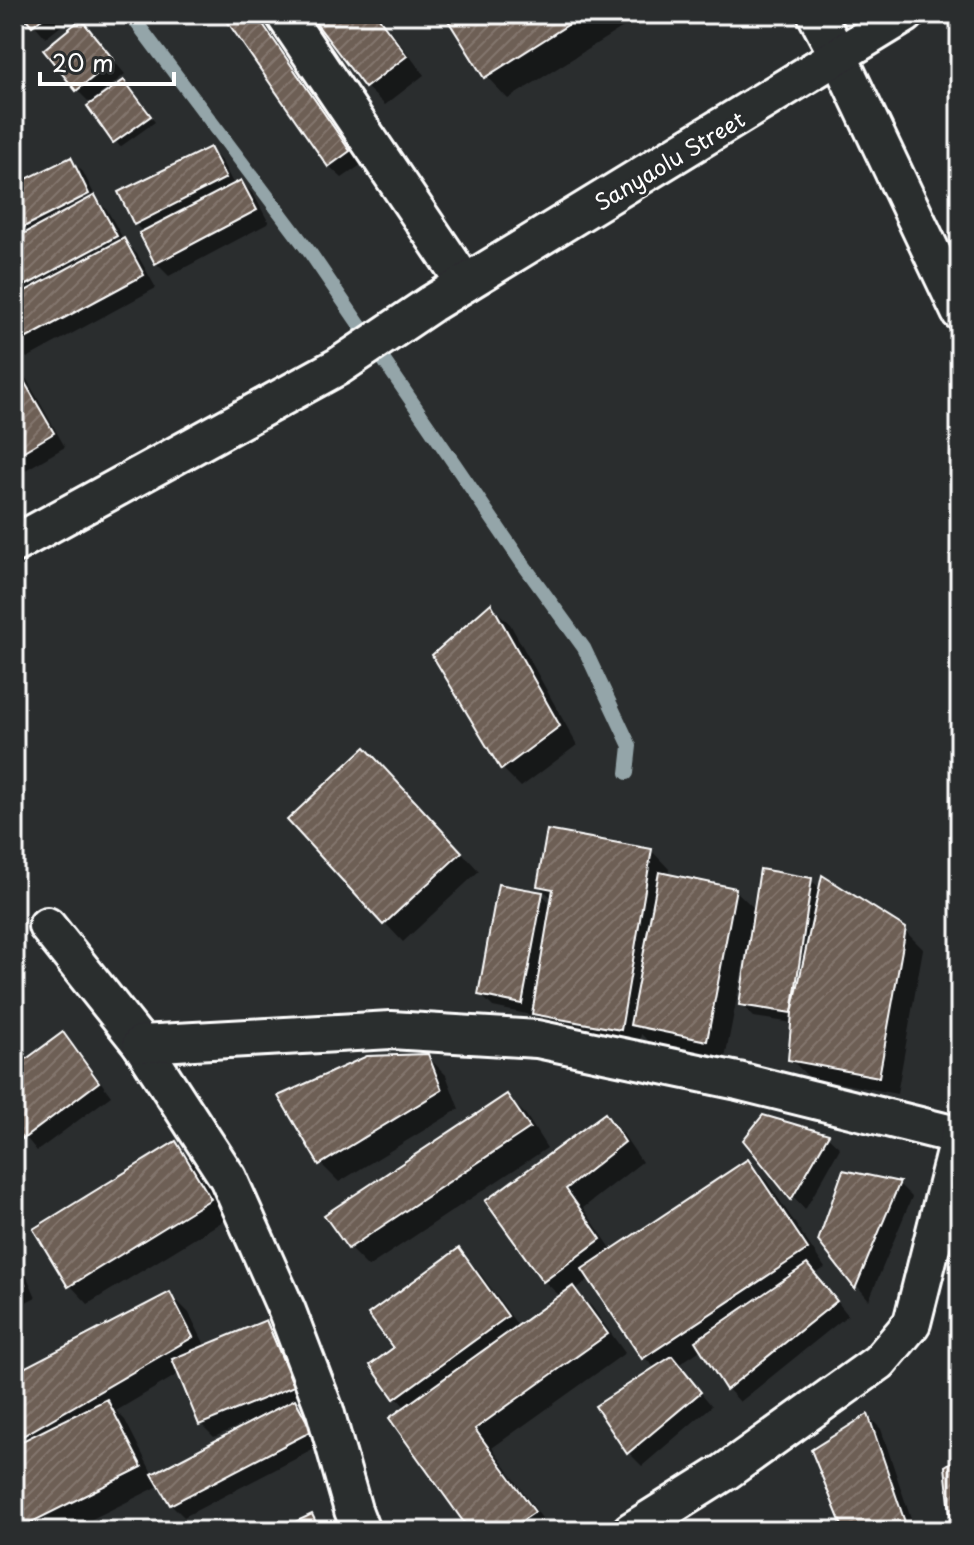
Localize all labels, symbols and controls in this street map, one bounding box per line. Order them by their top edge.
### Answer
scale bar [40,36,174,86]
text: 20 m [52,44,114,80]
street label: Sanyaolu Street [587,102,751,218]

